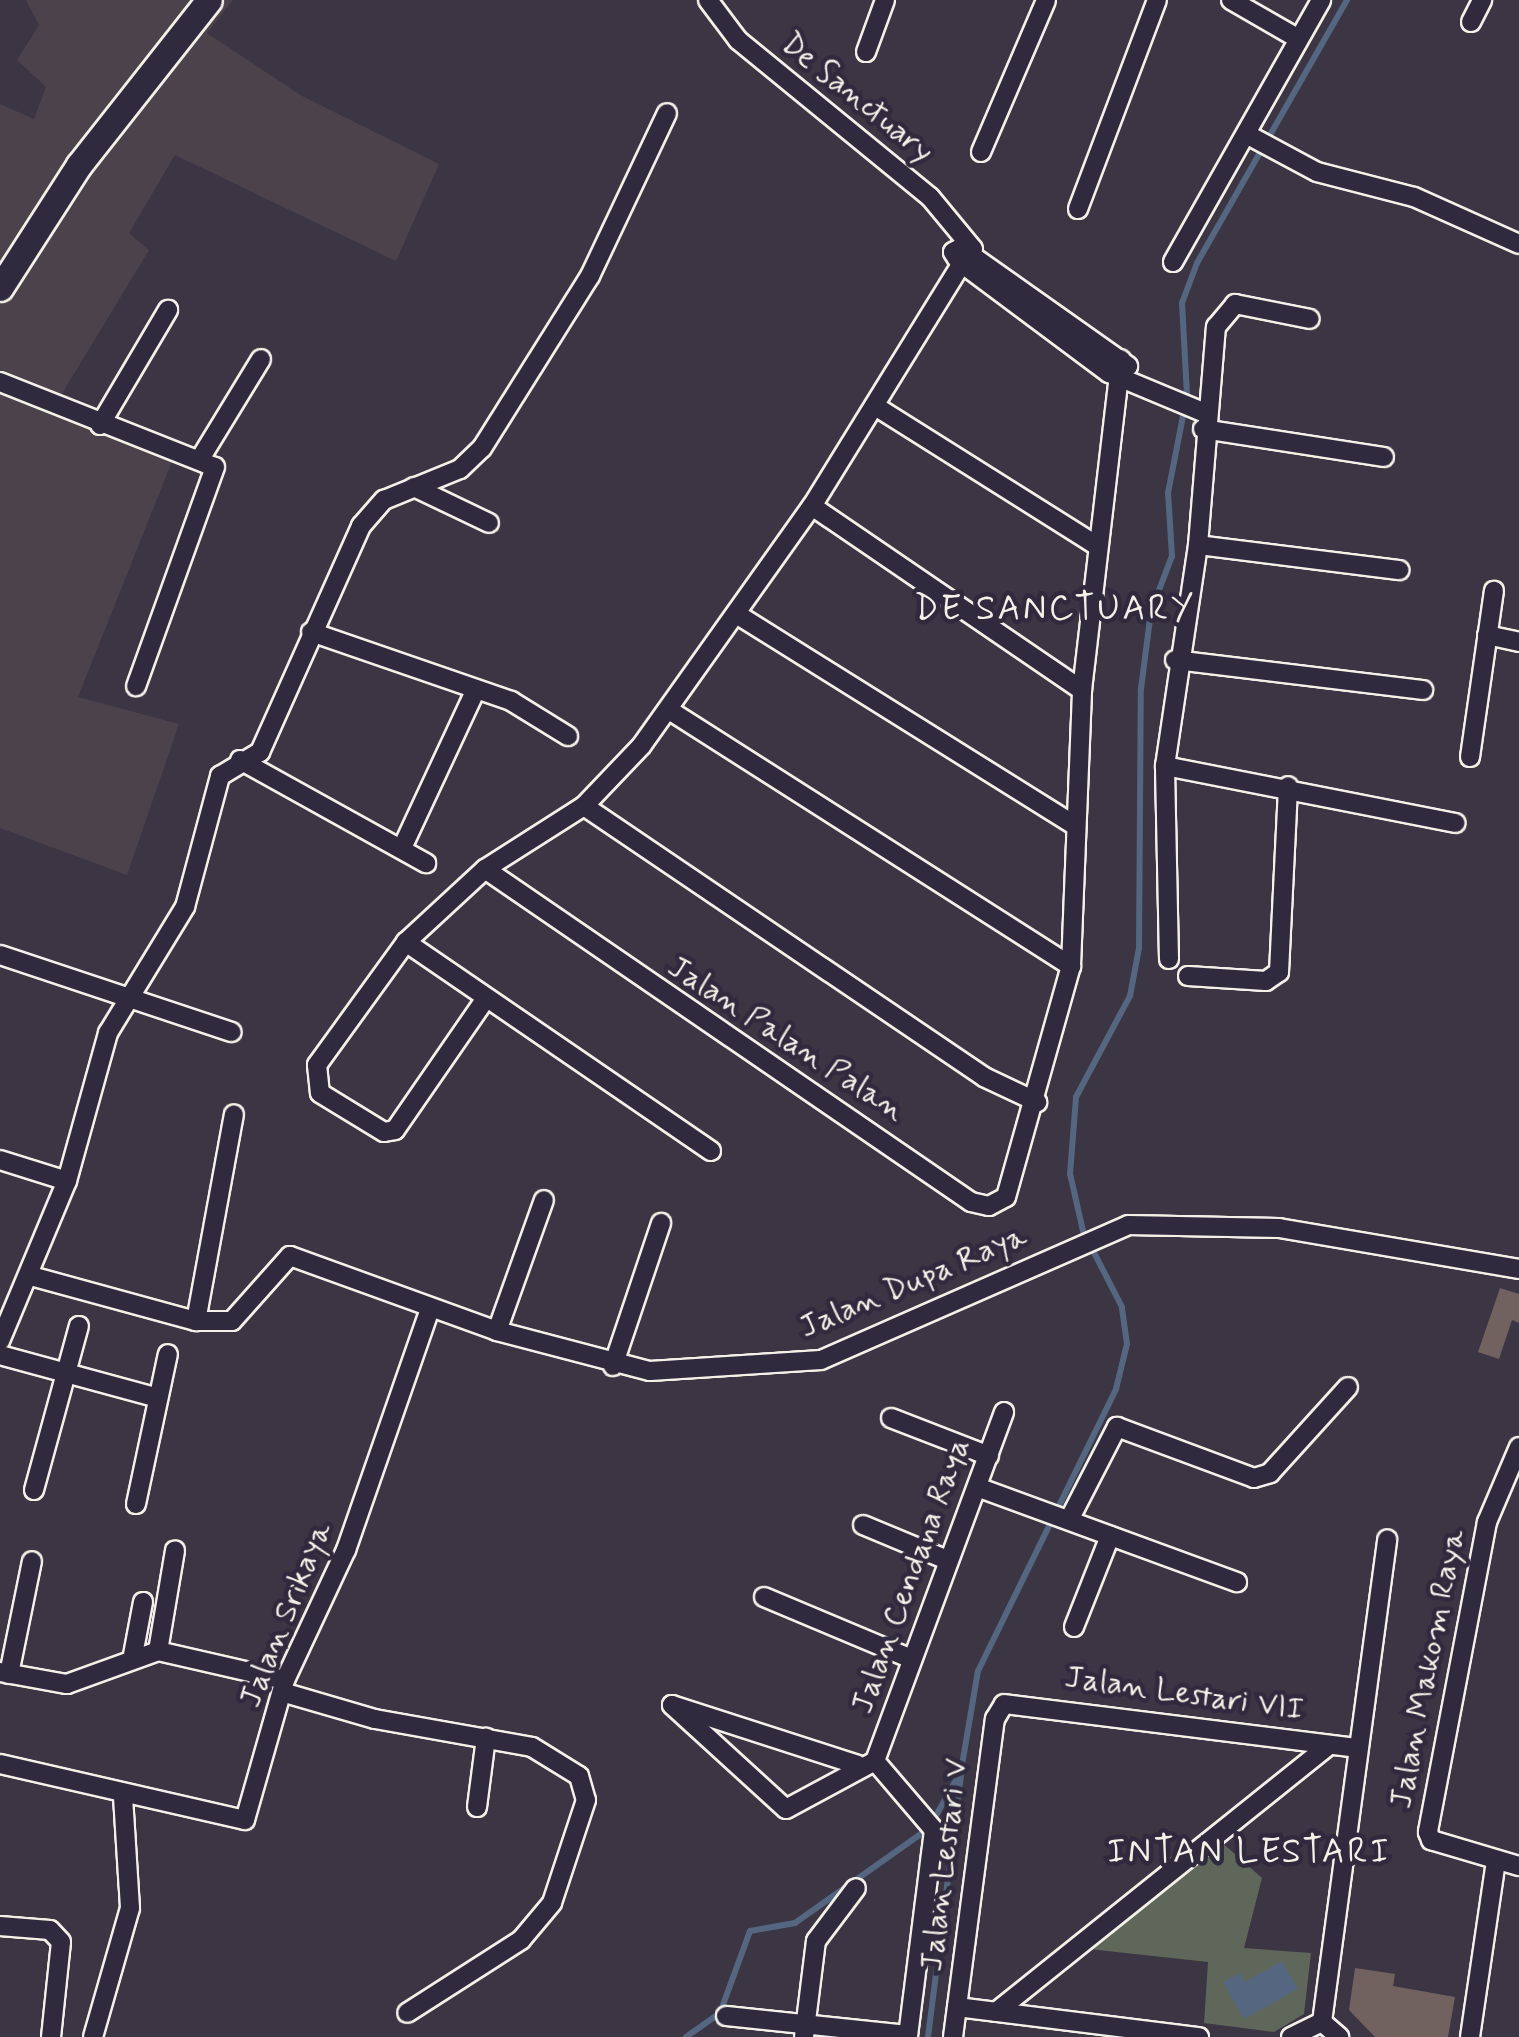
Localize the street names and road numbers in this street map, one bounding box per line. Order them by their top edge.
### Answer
street label: De Sanctuary [775,26,939,170]
street label: Jalan Palan Palan [664,950,908,1128]
street label: Jalan Dupa Raya [798,1219,1028,1345]
street label: Jalan Cendana Raya [843,1432,979,1720]
street label: Jalan Srikaya [231,1517,341,1713]
street label: Jalan Makom Raya [1383,1529,1473,1809]
street label: Jalan Lestari VII [1058,1658,1310,1730]
street label: Jalan Lestari V [913,1756,977,1974]

